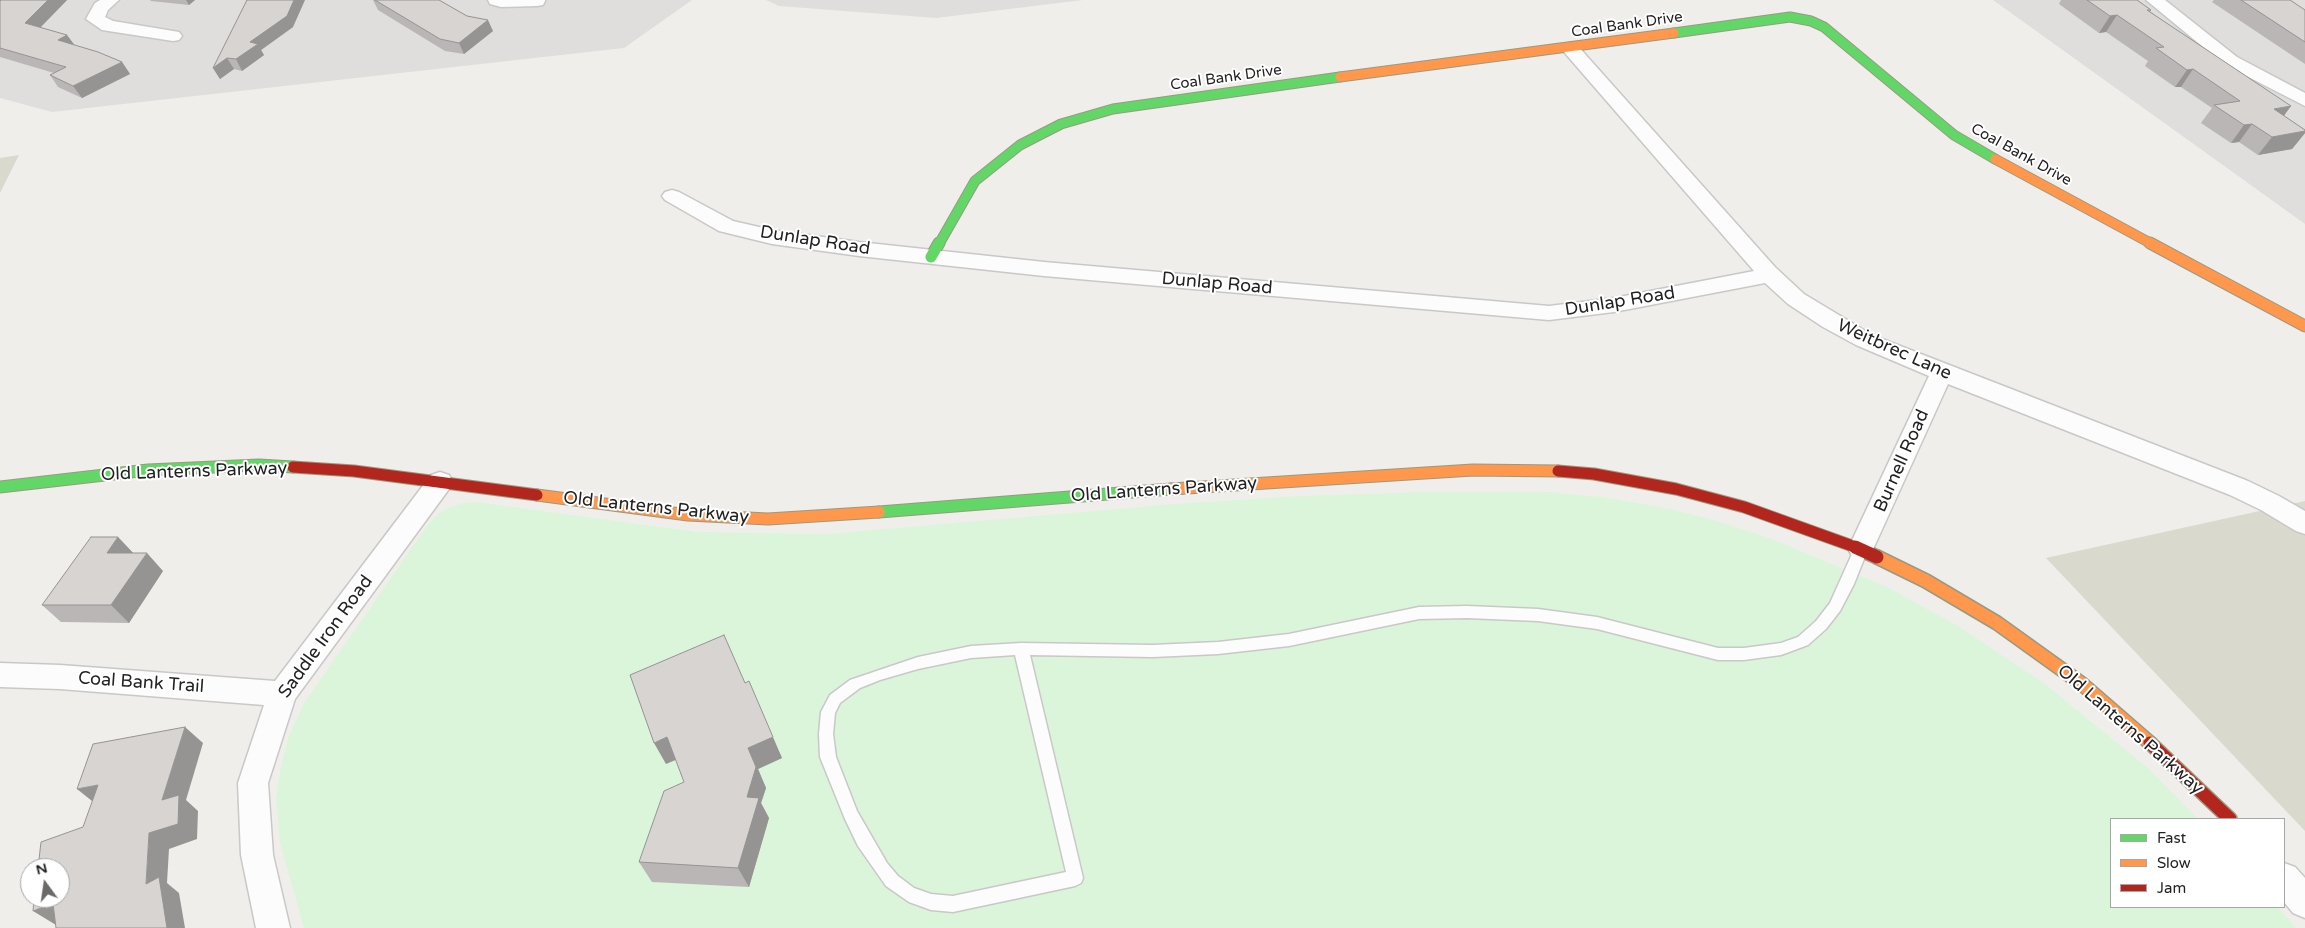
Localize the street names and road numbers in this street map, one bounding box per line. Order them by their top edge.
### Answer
street label: Coal Bank Drive [1570,8,1684,42]
street label: Coal Bank Drive [1169,61,1283,95]
street label: Coal Bank Drive [1968,120,2074,190]
street label: Dunlap Road [758,222,872,260]
street label: Dunlap Road [1161,268,1273,300]
street label: Dunlap Road [1563,283,1677,321]
street label: Weitbrec Lane [1833,315,1955,385]
street label: Burnell Road [1870,406,1934,516]
street label: Old Lanterns Parkway [100,458,288,486]
street label: Old Lanterns Parkway [1070,473,1258,507]
street label: Old Lanterns Parkway [562,488,750,528]
street label: Saddle Iron Road [274,571,378,703]
street label: Old Lanterns Parkway [2053,661,2207,799]
street label: Coal Bank Trail [77,668,205,698]

